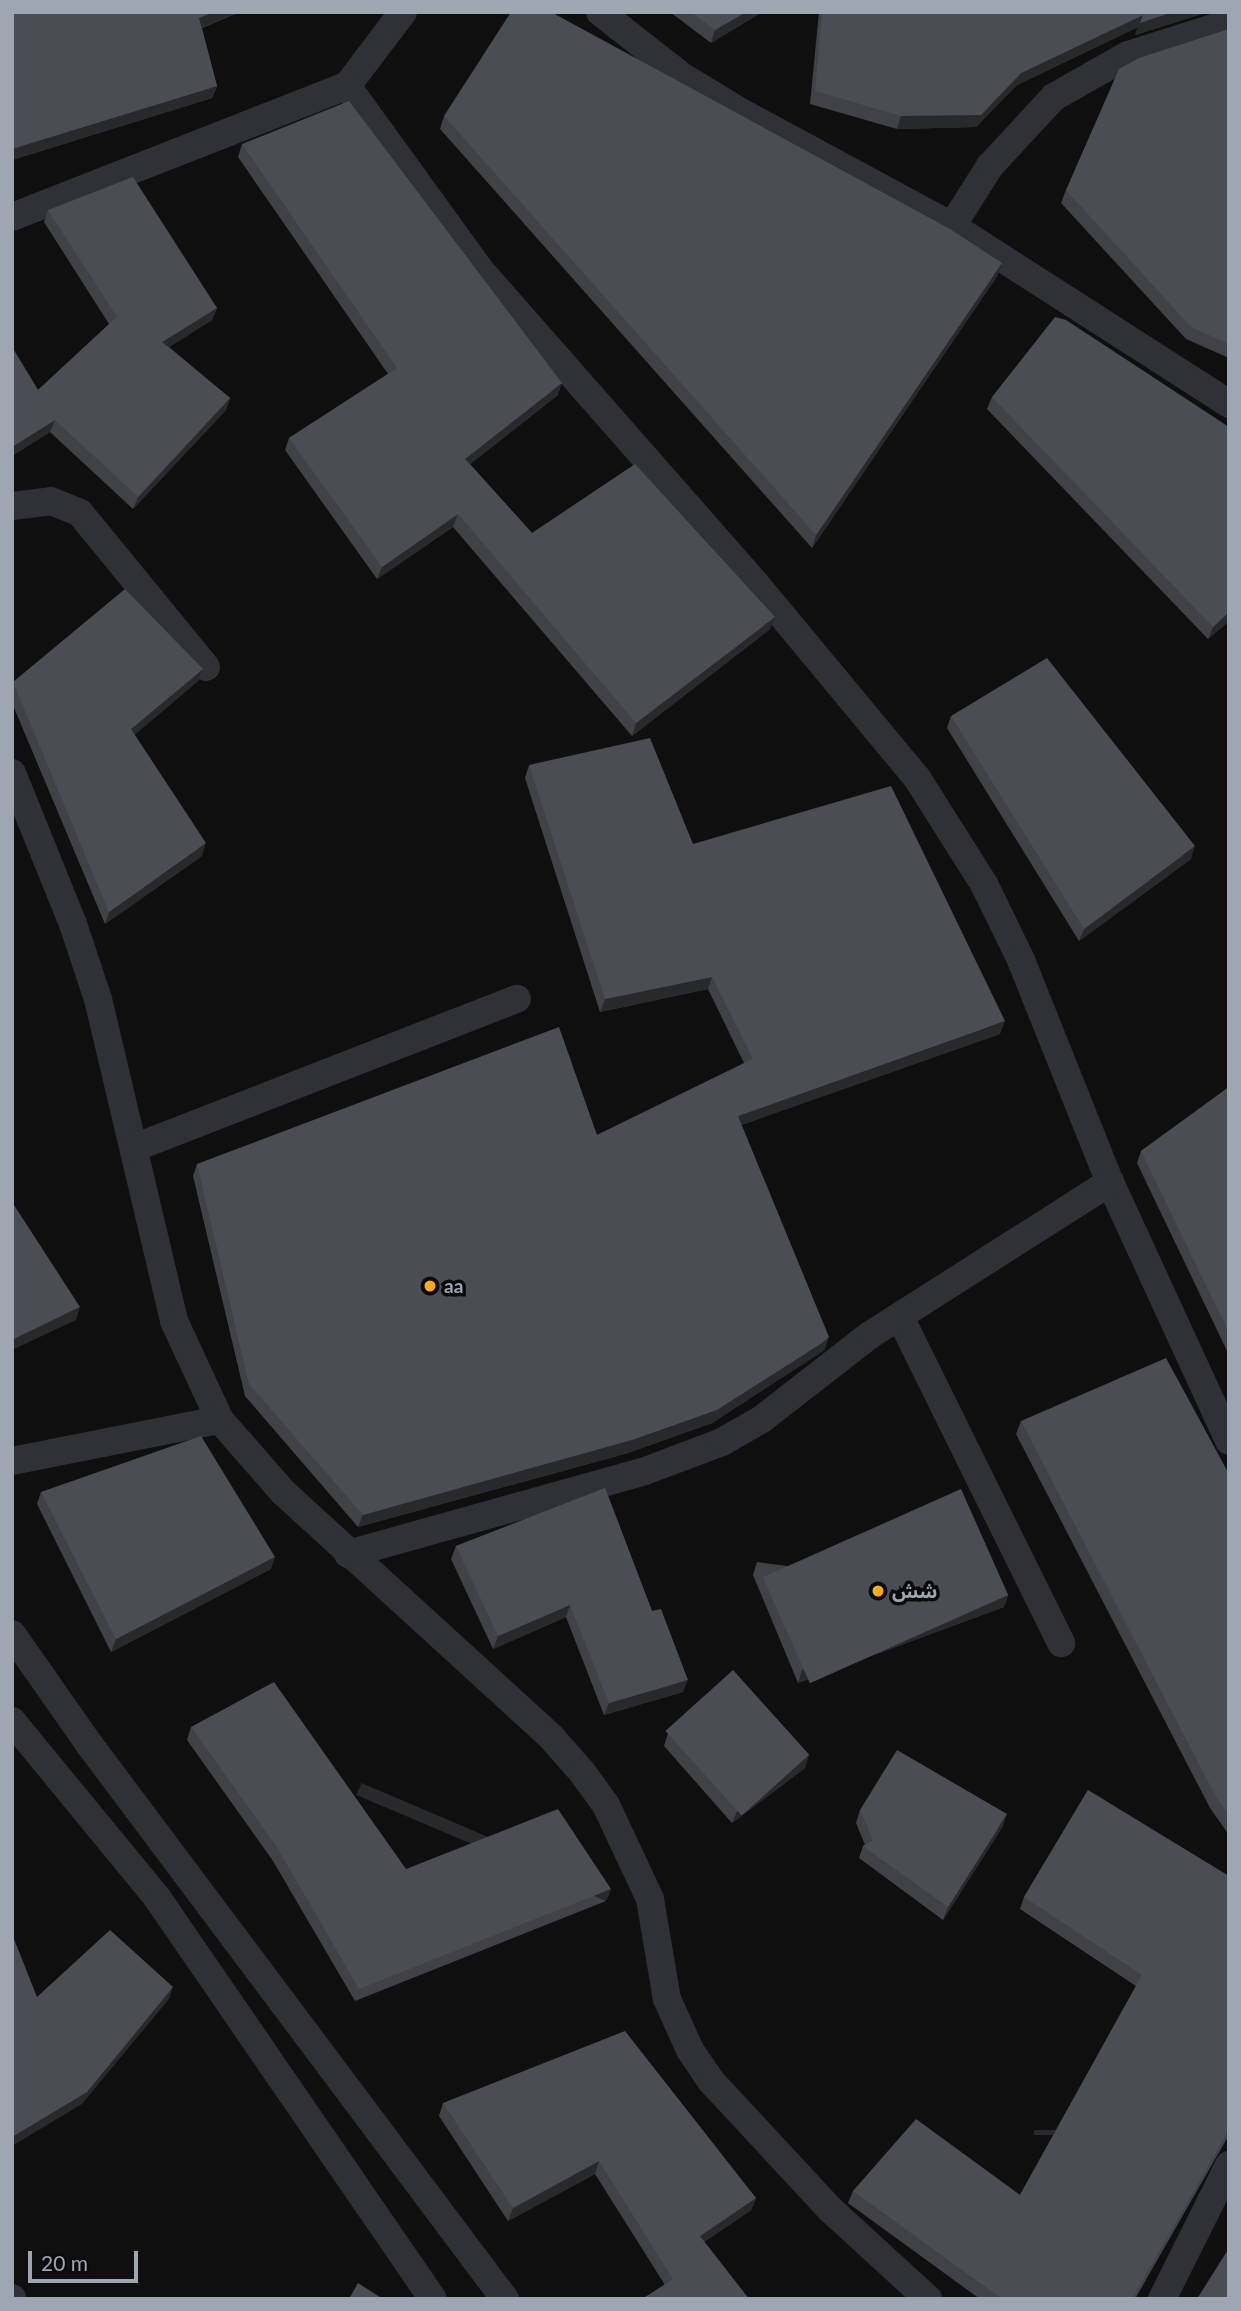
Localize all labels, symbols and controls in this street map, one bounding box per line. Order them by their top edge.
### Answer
place label: aa [444,1275,463,1297]
marker: aa [422,1278,438,1294]
place label: شش [892,1580,937,1602]
marker: شش [870,1583,886,1599]
scale bar [32,2238,142,2282]
text: 20 m [41,2250,88,2275]

